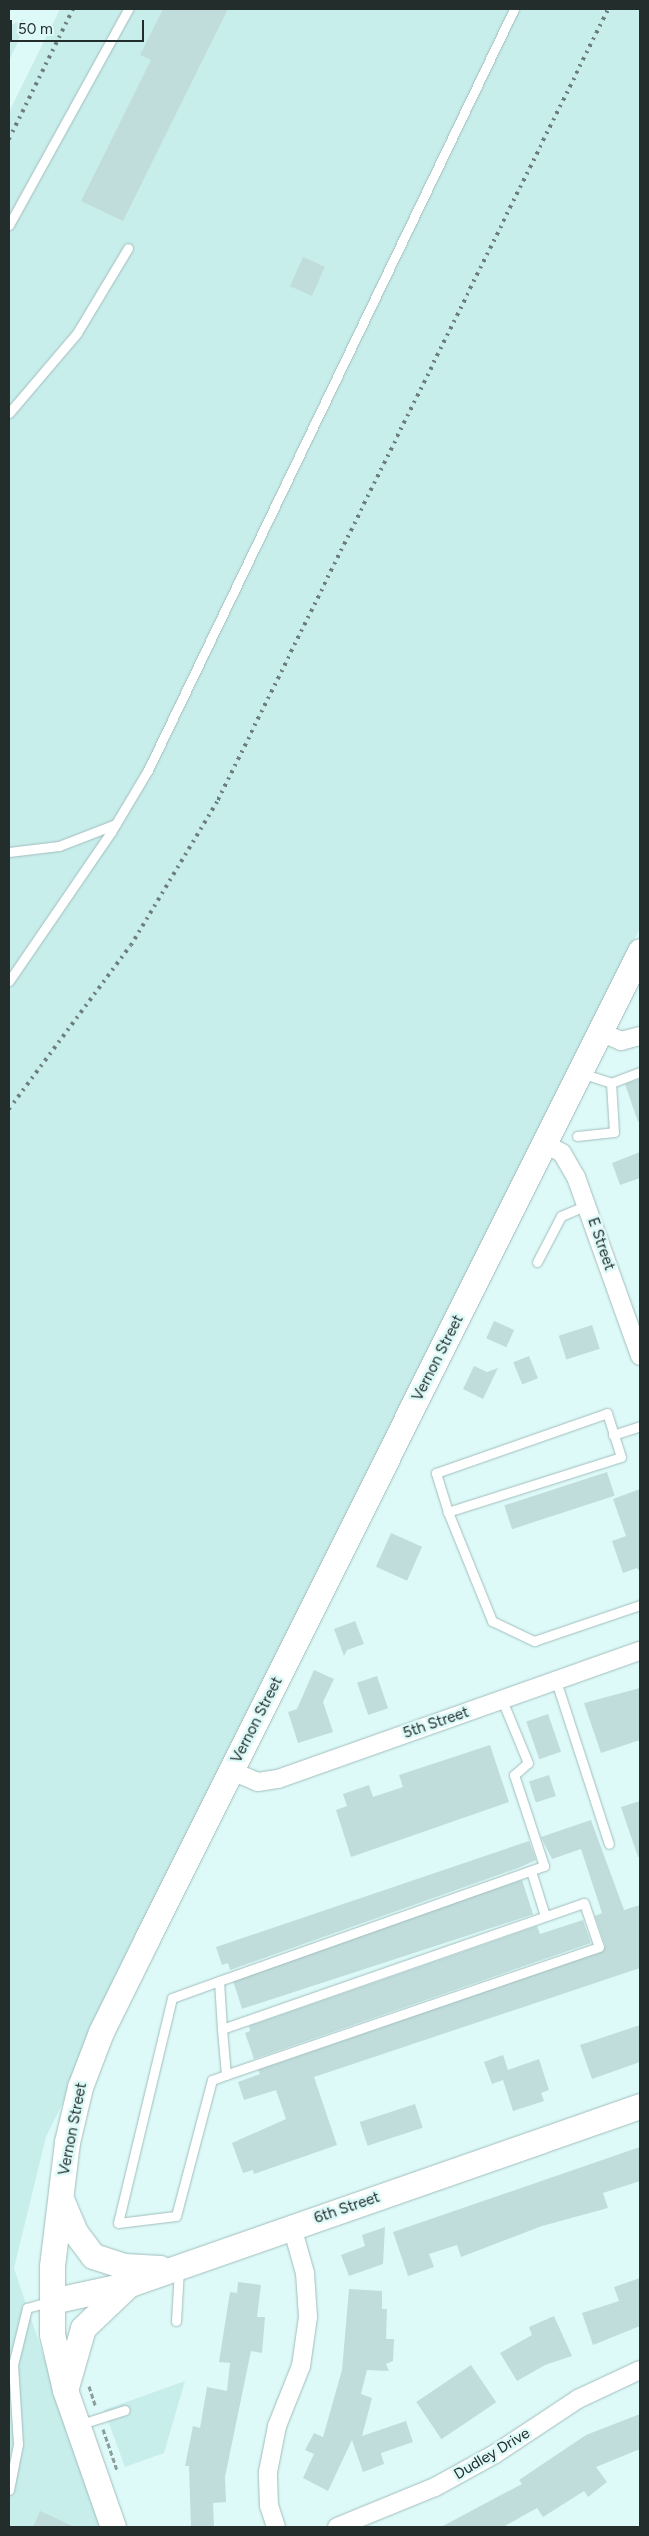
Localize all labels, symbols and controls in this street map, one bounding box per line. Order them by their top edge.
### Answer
scale bar [12,10,146,42]
text: 50 m [18,20,53,38]
street label: E Street [584,1215,618,1273]
street label: Vernon Street [409,1312,467,1404]
street label: Vernon Street [228,1674,286,1766]
street label: 5th Street [401,1703,471,1743]
street label: Vernon Street [55,2081,91,2177]
street label: 6th Street [312,2188,382,2228]
street label: Dudley Drive [451,2424,533,2484]

